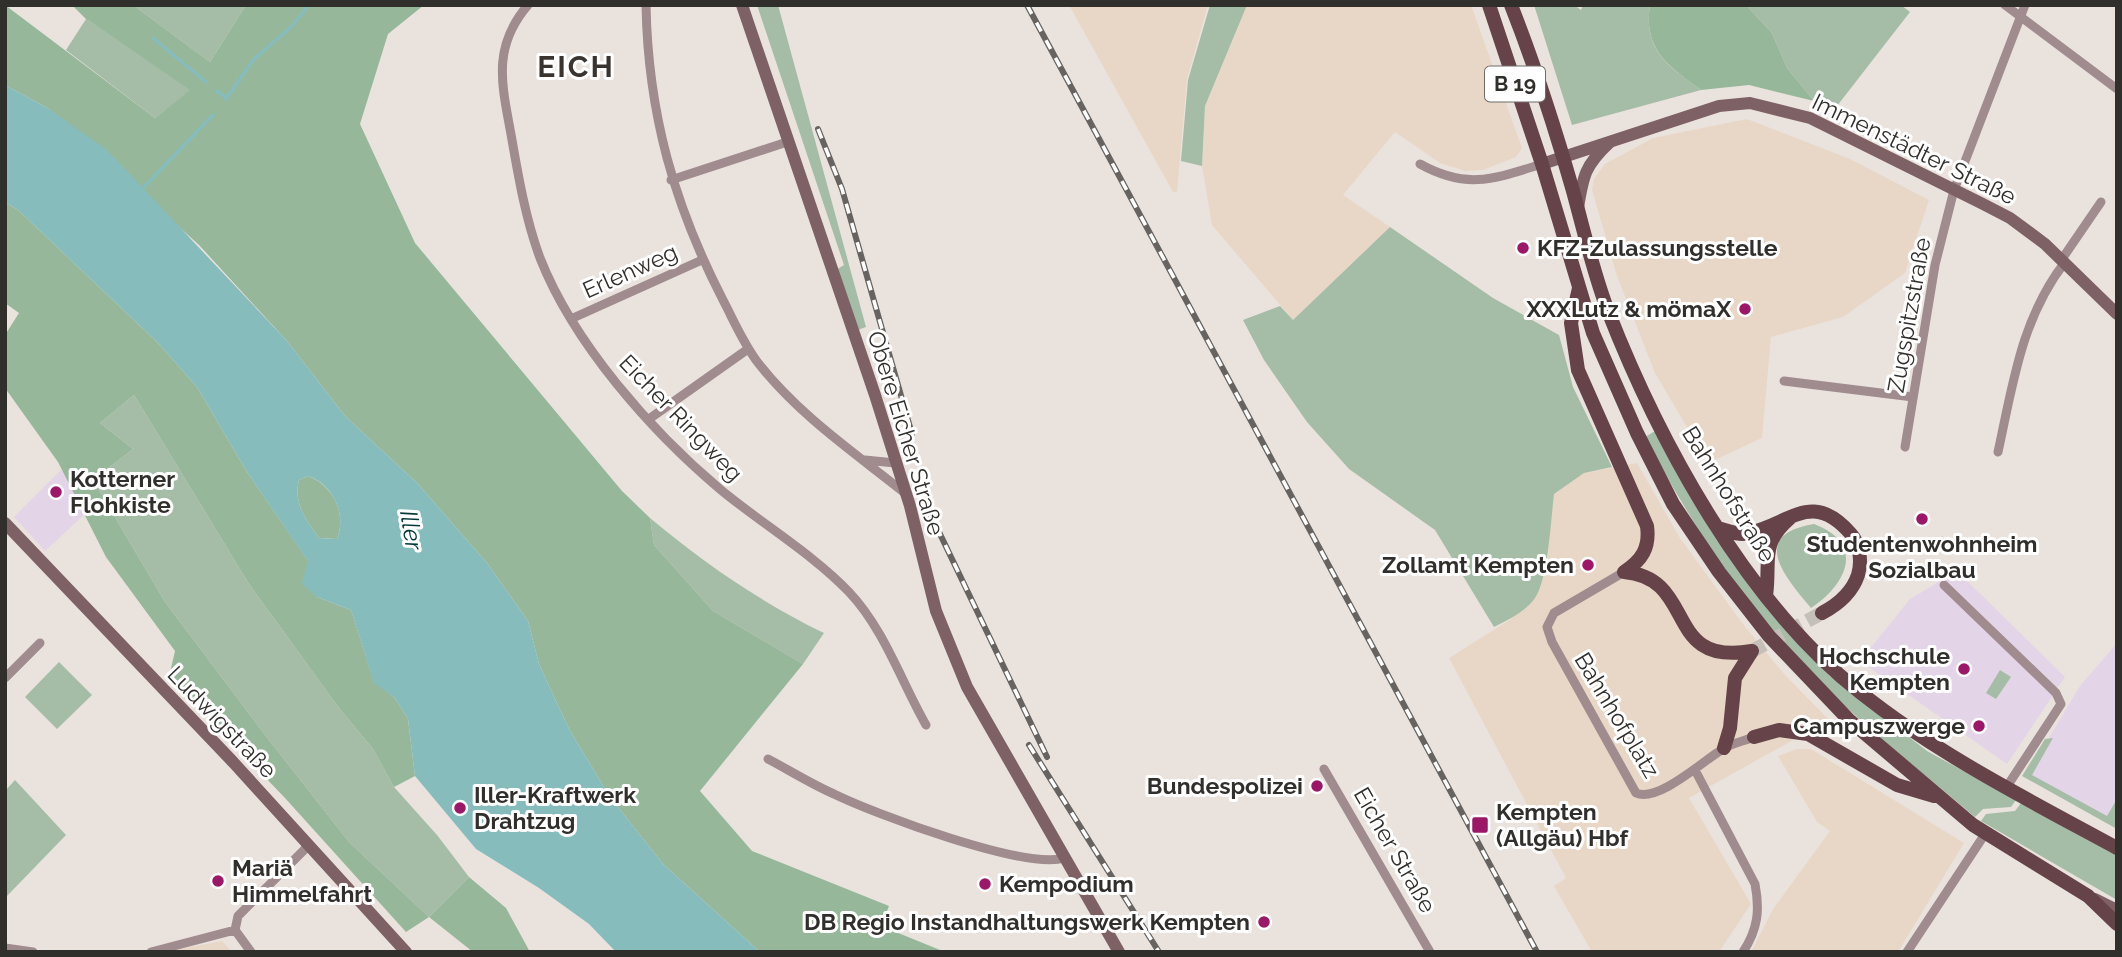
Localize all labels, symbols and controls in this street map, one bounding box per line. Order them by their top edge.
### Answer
district label: EICH [537,49,615,84]
road number: B 19 [1485,66,1545,102]
street label: Immenstädter Straße [1808,88,2020,210]
place label: KFZ-Zulassungsstelle [1537,234,1778,261]
street label: Zugspitzstraße [1882,235,1935,395]
street label: Erlenweg [578,238,681,303]
marker: KFZ-Zulassungsstelle [1515,240,1531,256]
place label: XXXLutz & mömaX [1525,295,1731,322]
marker: XXXLutz & mömaX [1737,301,1753,317]
street label: Obere Eicher Straße [863,327,950,538]
street label: Eicher Ringweg [614,349,749,487]
street label: Bahnhofstraße [1677,421,1782,566]
place label: Kotterner Flohkiste [70,465,175,518]
marker: Kotterner Flohkiste [48,484,64,500]
water label: Iller [394,508,429,552]
marker: Studentenwohnheim Sozialbau [1914,511,1930,527]
place label: Studentenwohnheim Sozialbau [1807,530,2038,583]
place label: Zollamt Kempten [1382,551,1574,578]
marker: Zollamt Kempten [1580,557,1596,573]
place label: Hochschule Kempten [1819,642,1950,695]
street label: Bahnhofplatz [1570,647,1665,782]
street label: Ludwigstraße [162,660,282,783]
marker: Hochschule Kempten [1956,661,1972,677]
place label: Campuszwerge [1793,712,1965,739]
marker: Campuszwerge [1971,718,1987,734]
place label: Bundespolizei [1147,772,1303,799]
marker: Bundespolizei [1309,778,1325,794]
place label: Iller-Kraftwerk Drahtzug [474,781,636,834]
street label: Eicher Straße [1349,782,1442,917]
place label: Kempten (Allgäu) Hbf [1496,798,1630,851]
marker: Iller-Kraftwerk Drahtzug [452,800,468,816]
marker: Kempten (Allgäu) Hbf [1470,815,1490,835]
place label: Mariä Himmelfahrt [232,854,372,907]
place label: Kempodium [999,870,1134,897]
marker: Mariä Himmelfahrt [210,873,226,889]
marker: Kempodium [977,876,993,892]
place label: DB Regio Instandhaltungswerk Kempten [804,908,1250,935]
marker: DB Regio Instandhaltungswerk Kempten [1256,914,1272,930]

